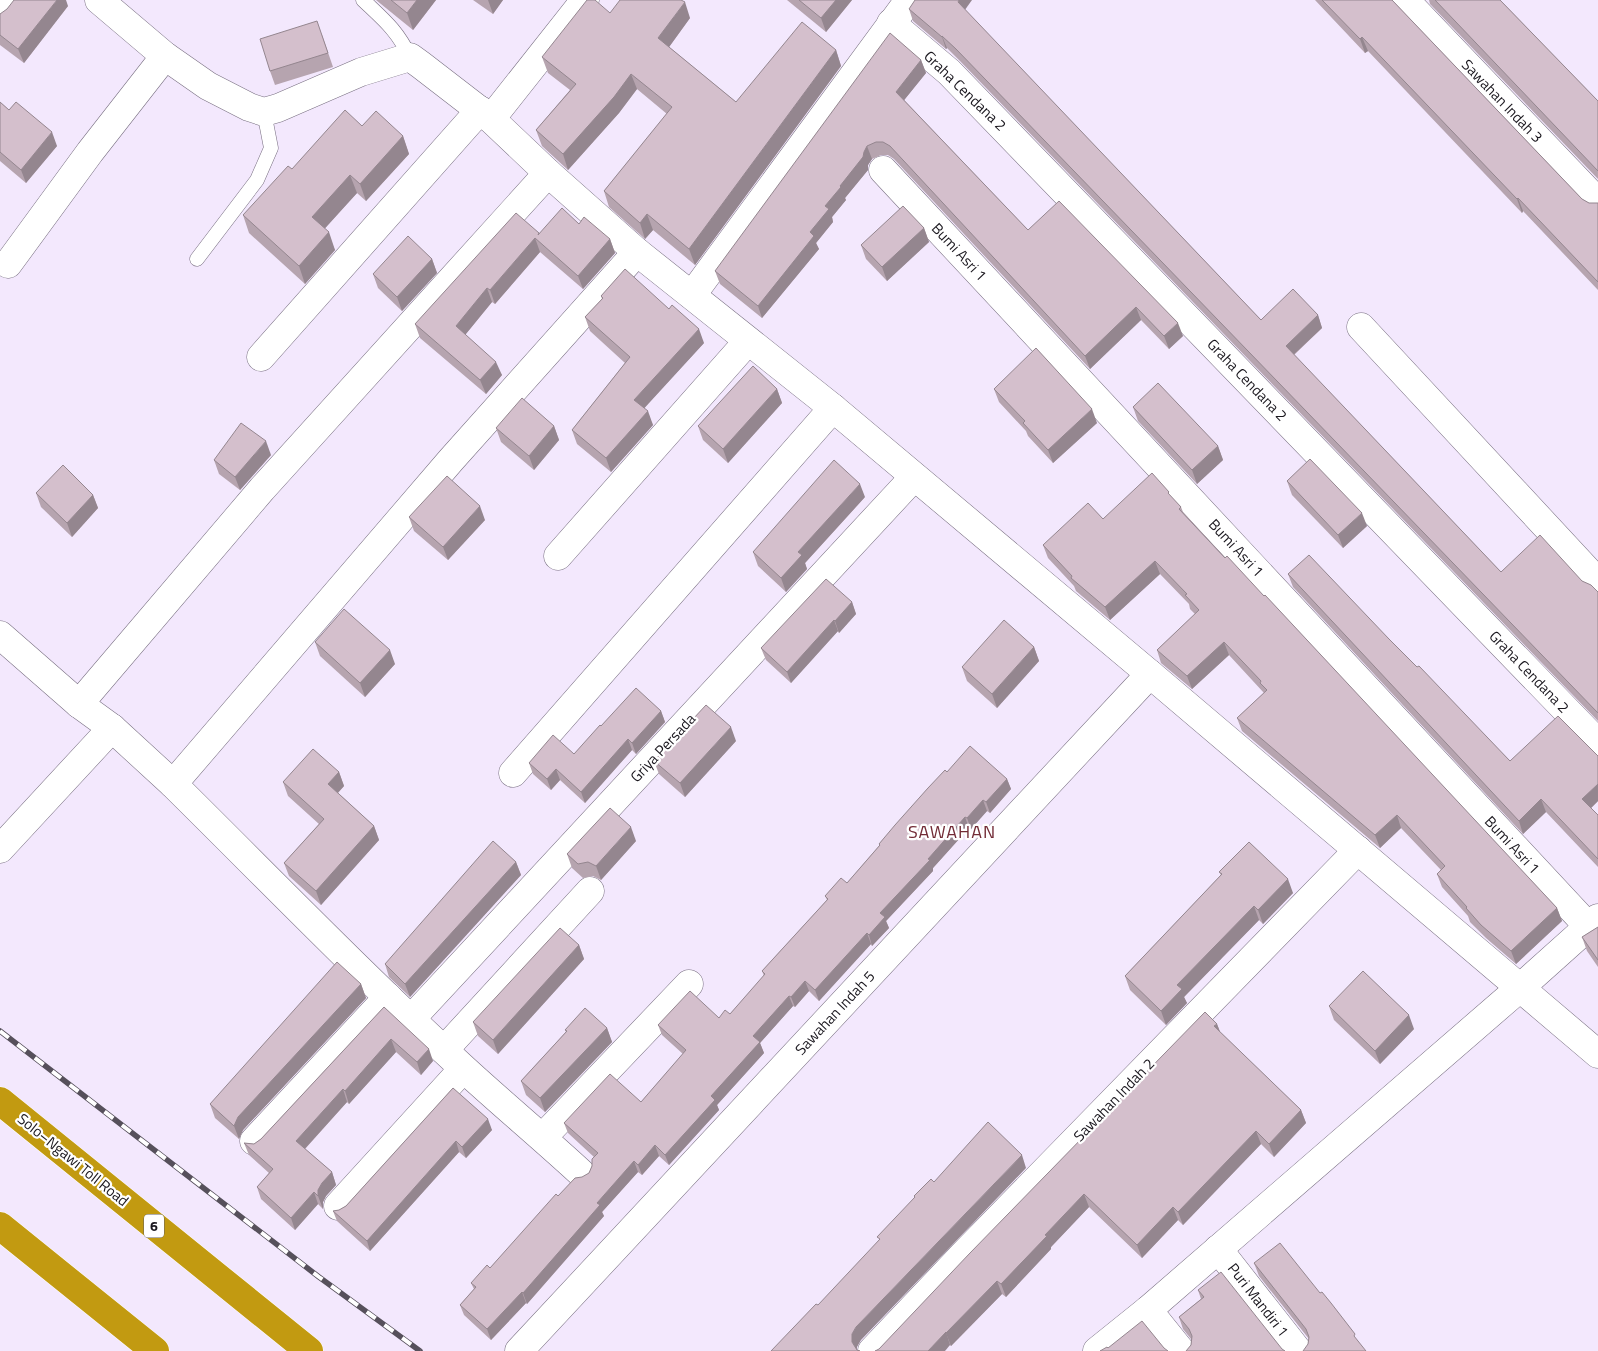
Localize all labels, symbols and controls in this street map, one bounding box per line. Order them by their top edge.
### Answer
street label: Graha Cendana 2 [919,45,1012,136]
street label: Sawahan Indah 3 [1456,54,1548,148]
street label: Bumi Asri 1 [926,217,992,286]
street label: Graha Cendana 2 [1202,333,1293,426]
street label: Bumi Asri 1 [1203,513,1269,582]
street label: Graha Cendana 2 [1484,625,1575,718]
street label: Griya Persada [624,708,701,787]
street label: Bumi Asri 1 [1479,810,1545,879]
district label: SAWAHAN [908,818,996,845]
street label: Sawahan Indah 5 [789,965,880,1060]
street label: Sawahan Indah 2 [1068,1053,1160,1147]
street label: Solo–Ngawi Toll Road [13,1107,134,1212]
road number: 6 [144,1214,164,1238]
street label: Puri Mandiri 1 [1222,1258,1295,1342]

